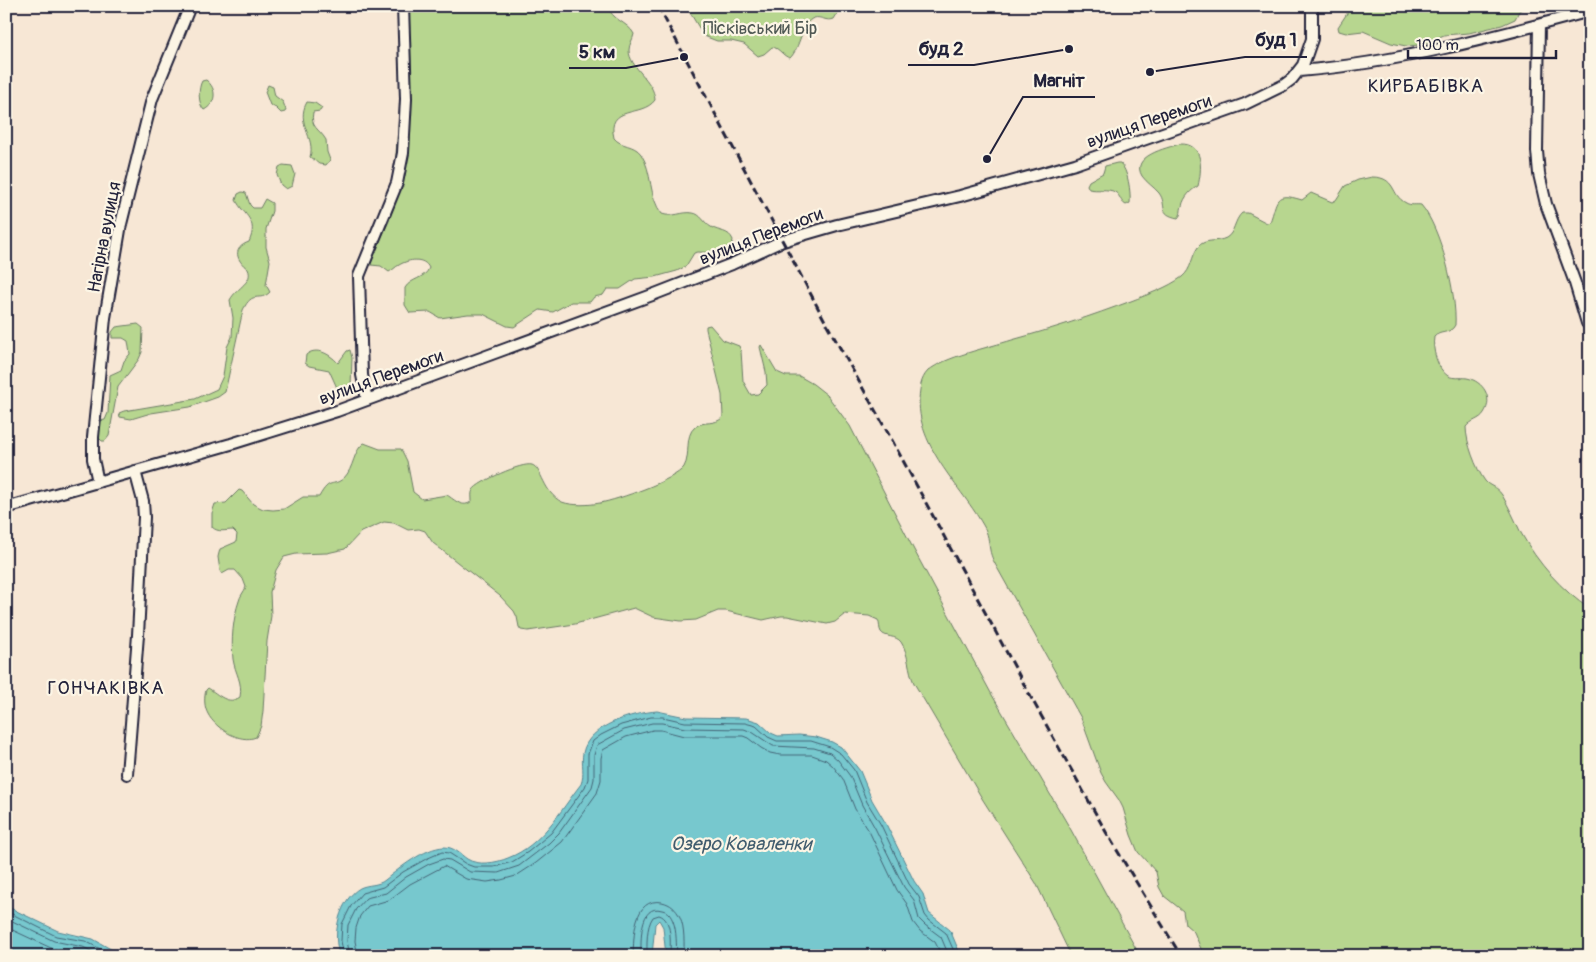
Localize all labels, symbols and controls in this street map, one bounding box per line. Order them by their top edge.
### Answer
park label: Пісківський Бір [703,17,817,40]
callout: буд 1 [1245,23,1307,57]
text: буд 1 [1255,28,1297,52]
scale bar [1408,28,1556,60]
callout: буд 2 [908,31,974,65]
callout: 5 км [569,34,626,68]
text: 100 m [1416,36,1459,55]
text: буд 2 [918,37,964,61]
text: 5 км [579,40,615,64]
callout: Магніт [1023,63,1095,97]
text: Магніт [1033,69,1085,93]
district label: КИРБАБІВКА [1368,74,1484,98]
street label: вулиця Перемоги [1084,89,1215,154]
street label: Нагірна вулиця [82,180,127,295]
street label: вулиця Перемоги [696,202,826,271]
street label: вулиця Перемоги [316,344,446,411]
district label: ГОНЧАКІВКА [47,676,165,700]
water label: Озеро Коваленки [671,832,814,856]

